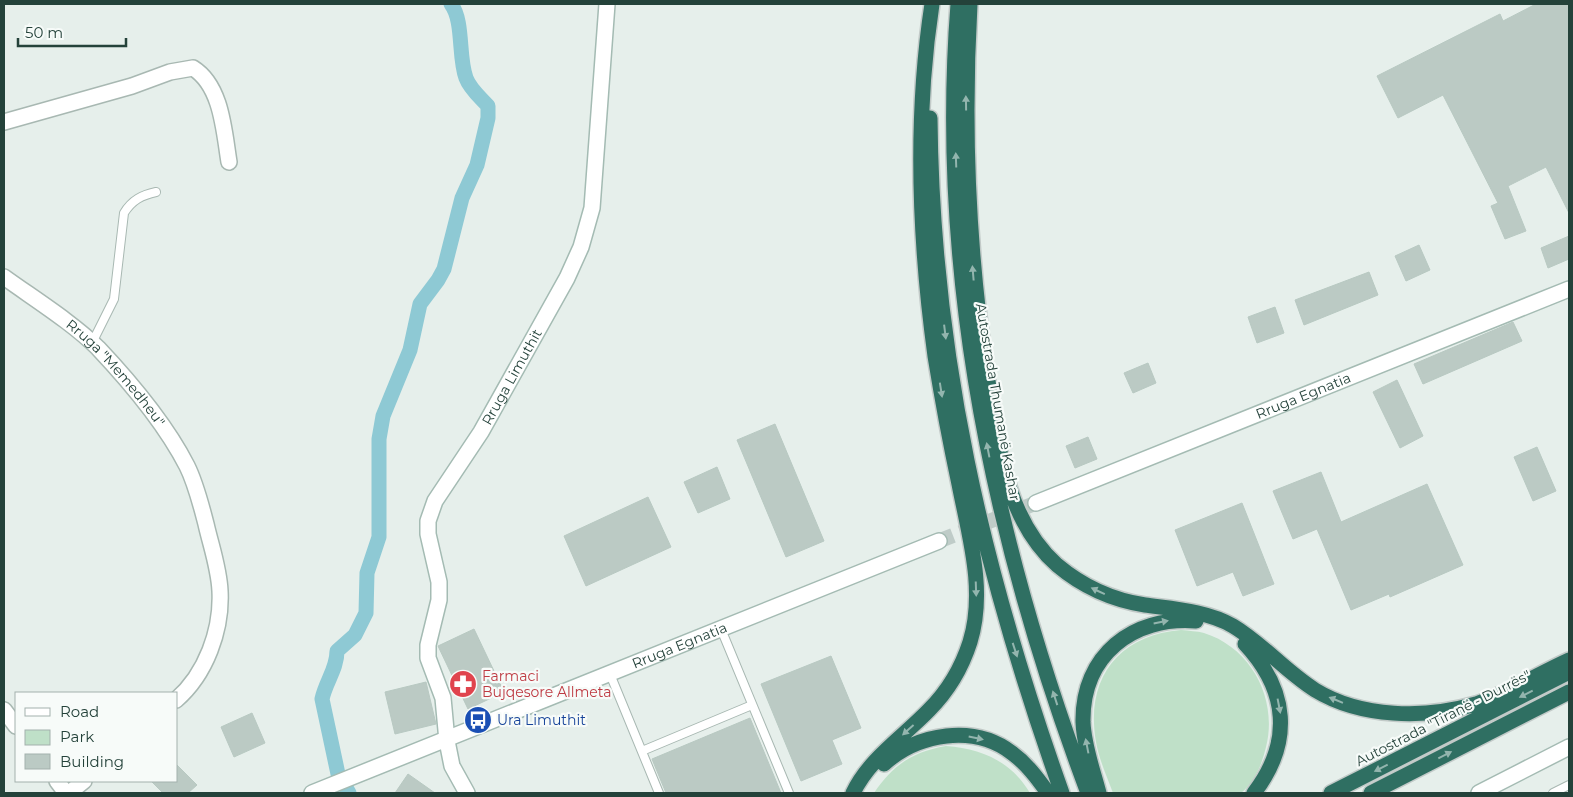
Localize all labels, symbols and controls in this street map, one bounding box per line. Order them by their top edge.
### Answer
scale bar [18,15,125,47]
text: 50 m [25,23,63,42]
one-way arrow [962,95,970,111]
one-way arrow [951,152,959,168]
one-way arrow [969,264,977,280]
street label: Autostrada Thumanë Kashar [972,302,1024,503]
street label: Rruga "Memedheu" [63,315,169,430]
street label: Rruga Limuthit [478,325,546,428]
one-way arrow [941,325,949,341]
street label: Rruga Egnatia [1253,369,1353,423]
one-way arrow [937,382,945,398]
one-way arrow [984,442,992,458]
one-way arrow [972,581,980,597]
one-way arrow [1091,587,1105,595]
street label: Rruga Egnatia [629,618,730,673]
one-way arrow [1154,618,1170,626]
one-way arrow [1011,642,1019,657]
street label: Autostrada "Tiranë - Durrës" [1352,666,1534,770]
place label: Farmaci Bujqesore Allmeta [482,667,611,701]
pharmacy icon: Farmaci Bujqesore Allmeta [448,669,478,699]
one-way arrow [1051,690,1058,705]
one-way arrow [1519,690,1533,698]
legend [15,692,178,782]
one-way arrow [1329,696,1343,704]
one-way arrow [1275,699,1283,714]
text: Road [60,702,99,721]
bus stop icon: Ura Limuthit [463,705,493,735]
place label: Ura Limuthit [497,711,586,729]
one-way arrow [903,724,915,736]
text: Park [60,727,94,746]
one-way arrow [968,734,983,742]
one-way arrow [1082,738,1090,754]
one-way arrow [1438,751,1453,759]
text: Building [60,752,124,771]
one-way arrow [1374,764,1388,772]

